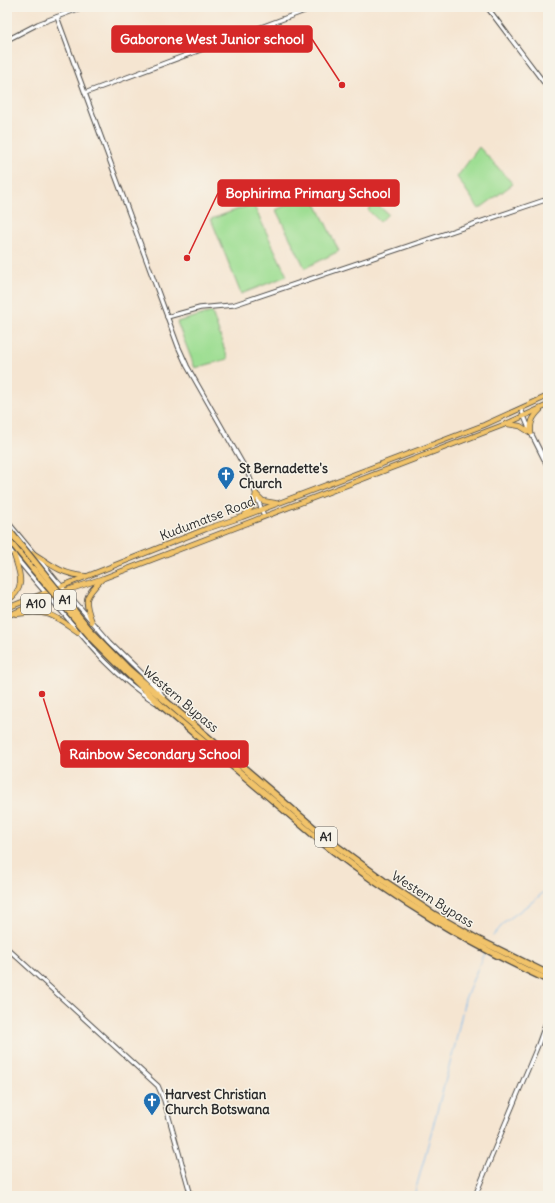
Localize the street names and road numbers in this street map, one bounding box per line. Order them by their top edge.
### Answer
street label: Kudumatse Road [157,492,257,544]
road number: A1 [54,590,76,610]
road number: A10 [21,594,51,614]
street label: Western Bypass [139,663,222,736]
road number: A1 [315,827,337,847]
street label: Western Bypass [388,867,477,932]

